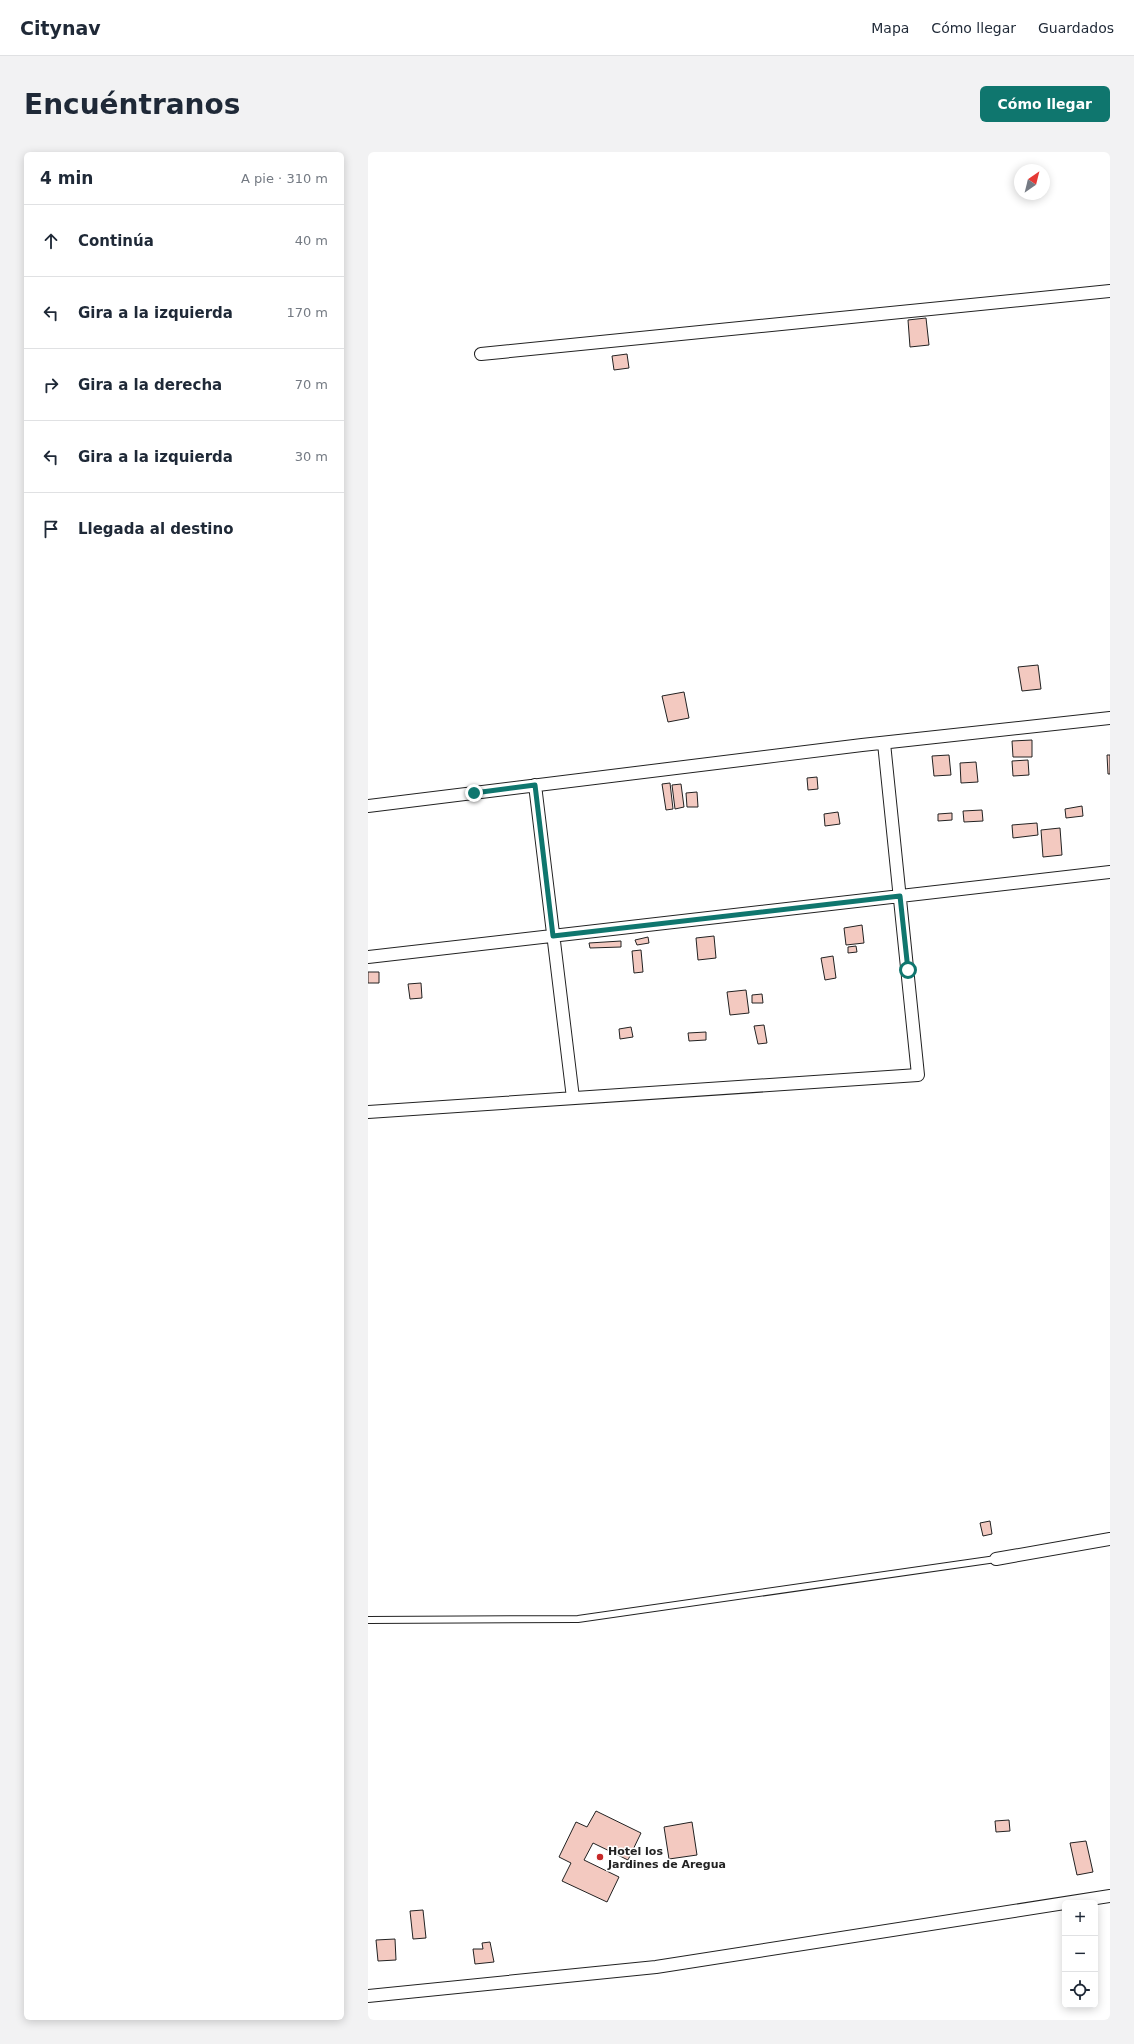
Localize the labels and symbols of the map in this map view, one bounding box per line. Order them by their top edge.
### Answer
north arrow [1014,164,1050,200]
route end [465,784,483,802]
route start [899,961,917,979]
place label: Hotel los Jardines de Aregua [607,1845,726,1871]
marker: Hotel los Jardines de Aregua [595,1852,605,1862]

